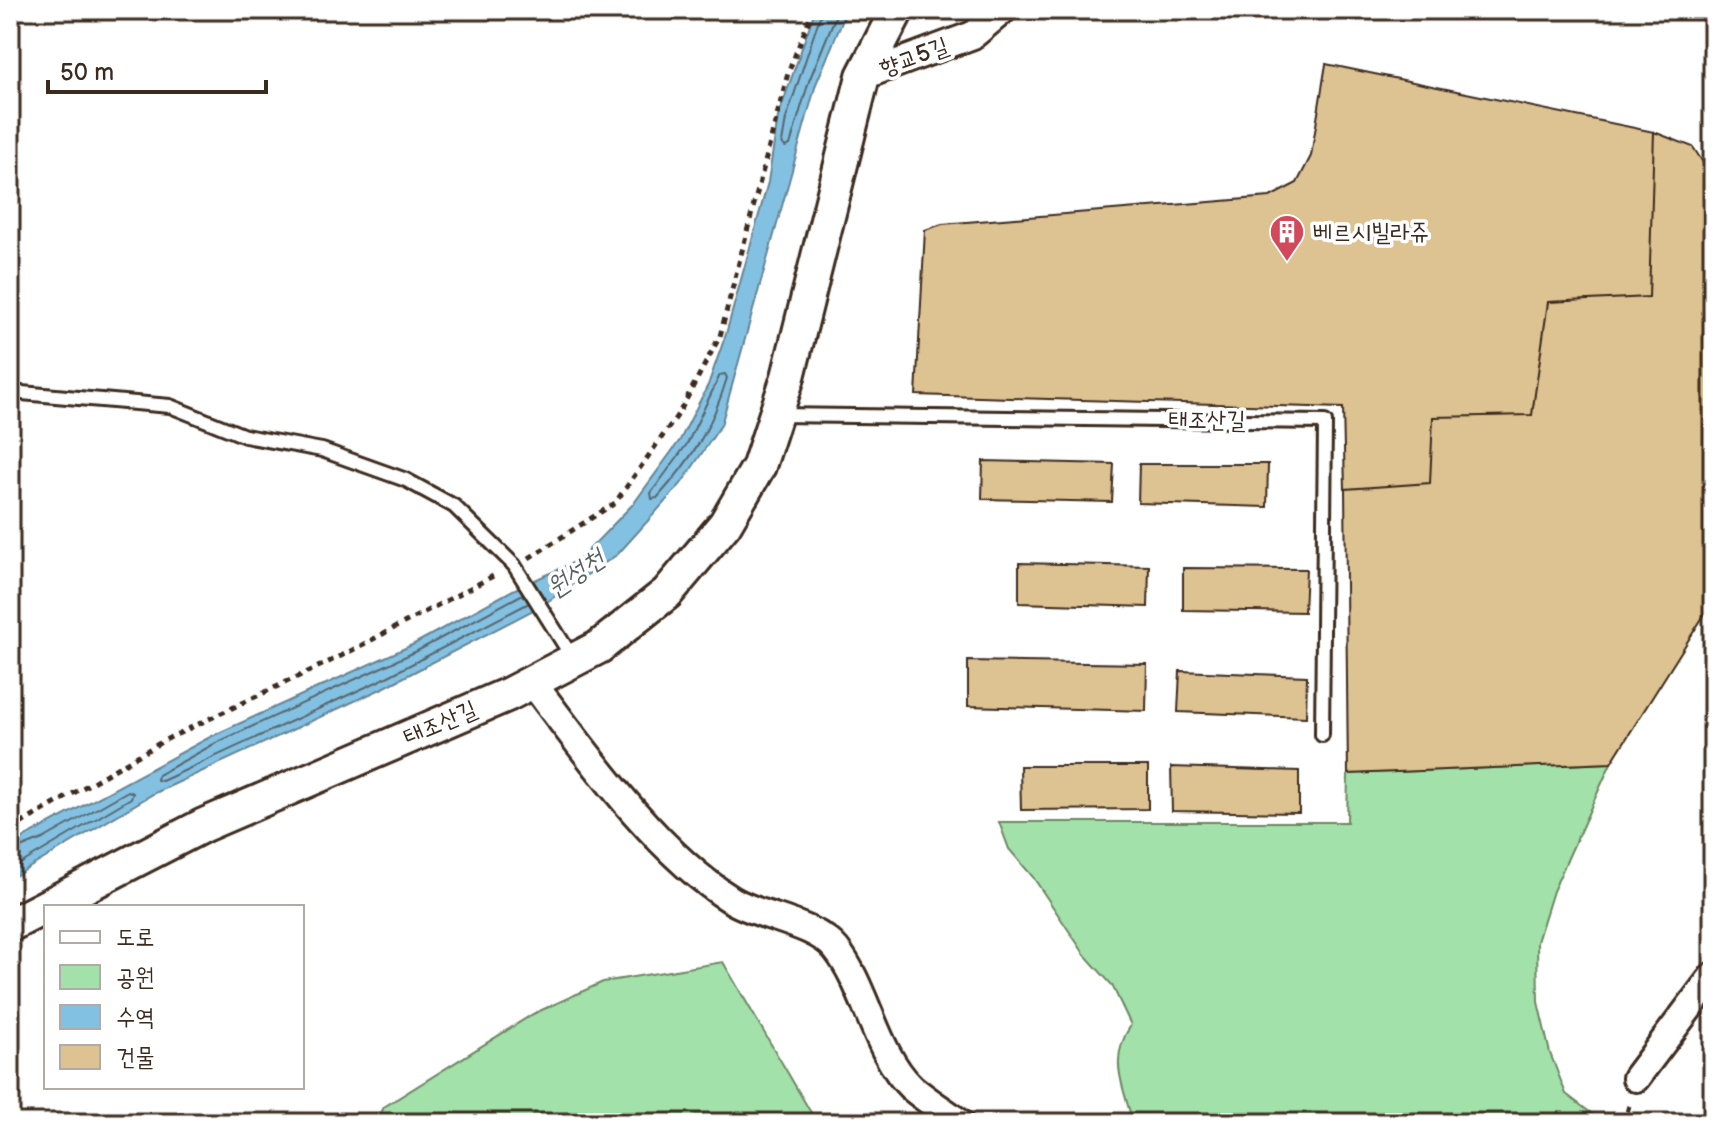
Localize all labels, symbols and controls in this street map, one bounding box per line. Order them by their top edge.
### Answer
street label: 향교5길 [875,31,953,83]
scale bar [48,44,266,94]
text: 50 m [60,58,114,87]
building icon: 베르시빌라쥬 [1268,213,1306,263]
place label: 베르시빌라쥬 [1313,218,1429,247]
street label: 태조산길 [1168,405,1246,435]
water label: 원성천 [541,542,613,604]
street label: 태조산길 [399,695,481,751]
legend [44,905,304,1089]
text: 도로 [116,923,155,952]
text: 공원 [116,963,155,992]
text: 수역 [116,1003,155,1032]
text: 건물 [116,1043,155,1072]

